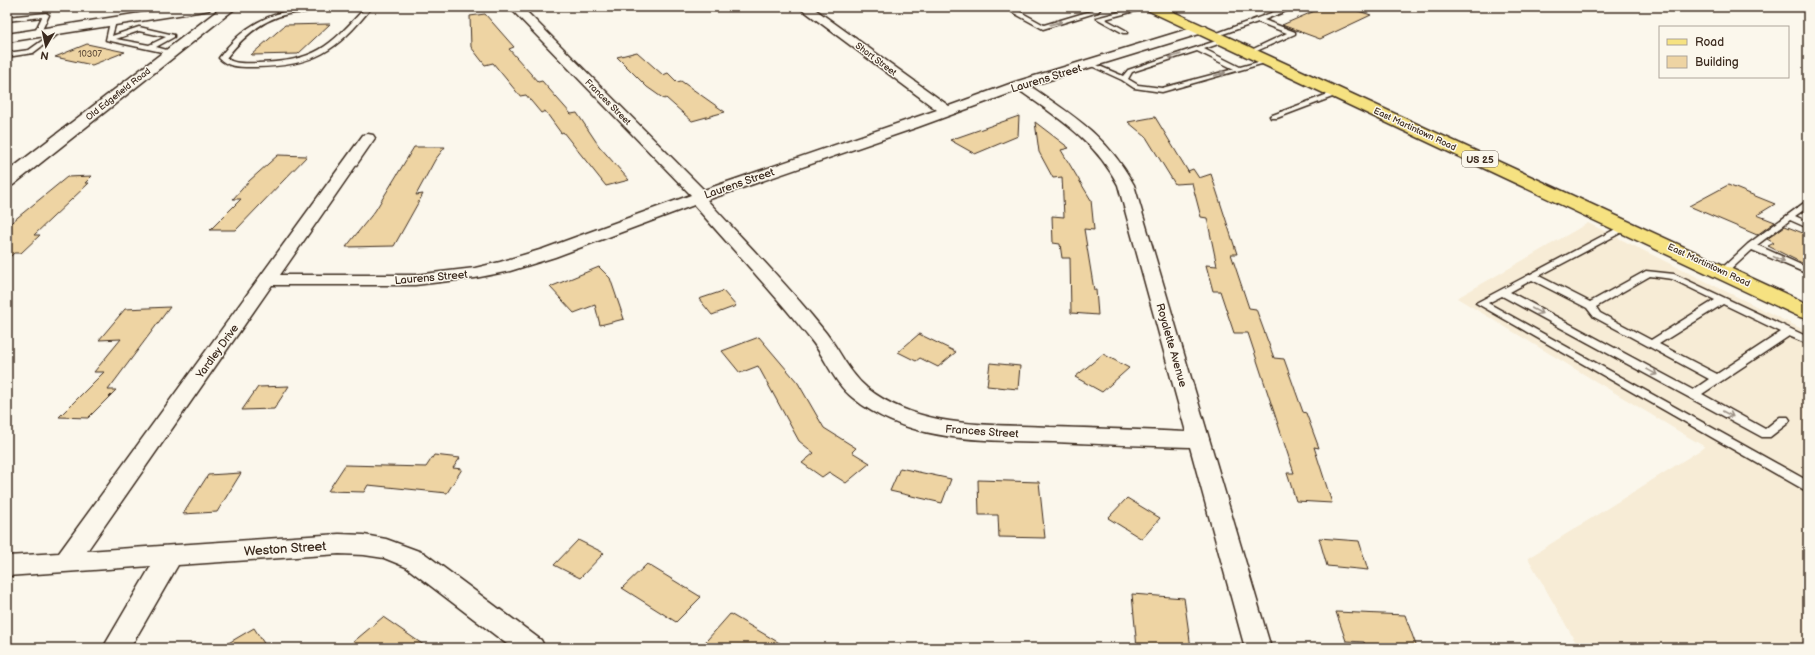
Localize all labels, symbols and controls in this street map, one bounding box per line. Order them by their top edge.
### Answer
one-way arrow [1050,19,1063,26]
north arrow [26,26,66,66]
legend [1659,26,1789,78]
text: Road [1695,35,1724,50]
street label: Short Street [853,40,899,79]
text: N [39,48,50,62]
house number: 10307 [78,49,103,60]
one-way arrow [1168,53,1181,60]
text: Building [1695,55,1739,70]
street label: Laurens Street [1009,61,1084,95]
street label: Old Edgefield Road [84,66,153,123]
one-way arrow [1214,70,1227,77]
street label: Frances Street [582,77,633,128]
street label: East Martintown Road [1372,106,1458,153]
road number: US 25 [1462,151,1498,167]
street label: Laurens Street [702,165,776,202]
street label: East Martintown Road [1666,242,1752,289]
one-way arrow [1773,256,1785,263]
street label: Laurens Street [394,268,469,287]
street label: Royalette Avenue [1153,302,1190,389]
one-way arrow [1531,307,1543,315]
street label: Yardley Drive [193,321,242,382]
one-way arrow [1646,369,1658,377]
one-way arrow [1721,410,1733,418]
street label: Frances Street [945,422,1020,441]
street label: Weston Street [243,538,327,560]

